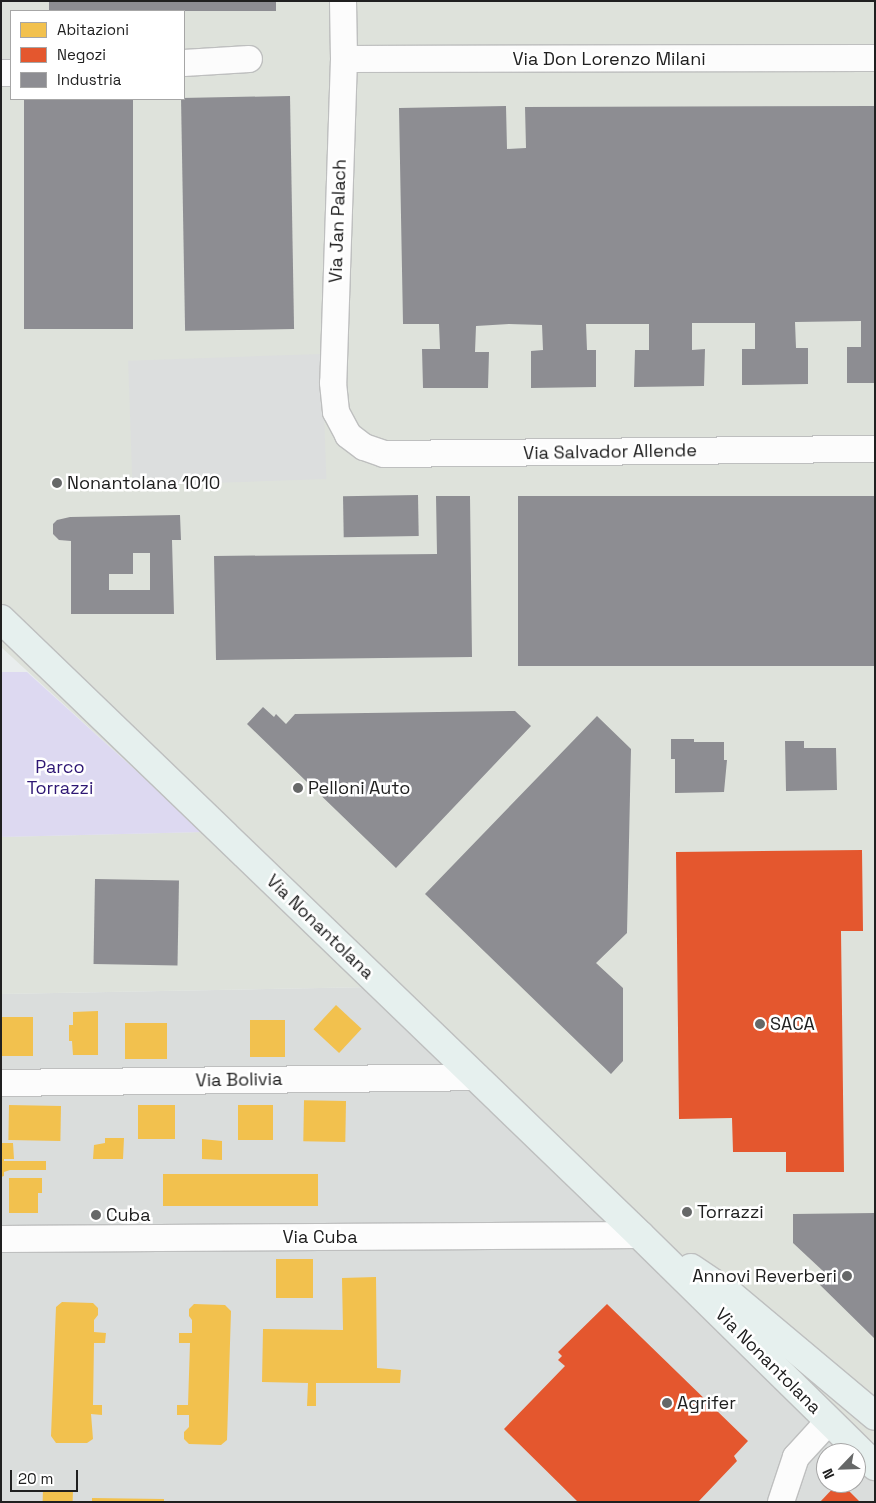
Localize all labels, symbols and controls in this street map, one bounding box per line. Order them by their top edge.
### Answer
legend [10,10,185,100]
text: Abitazioni [57,20,129,39]
text: Negozi [57,45,106,64]
street label: Via Don Lorenzo Milani [512,48,706,70]
text: Industria [57,70,121,89]
street label: Via Jan Palach [325,159,351,283]
street label: Via Salvador Allende [523,440,697,464]
place label: Nonantolana 1010 [67,472,220,494]
marker: Nonantolana 1010 [51,477,63,489]
park label: Parco Torrazzi [27,757,93,800]
place label: Pelloni Auto [308,777,411,799]
marker: Pelloni Auto [292,782,304,794]
street label: Via Nonantolana [262,870,378,984]
place label: SACA [770,1013,815,1035]
marker: SACA [754,1018,766,1030]
street label: Via Bolivia [195,1068,283,1092]
place label: Torrazzi [697,1201,764,1223]
place label: Cuba [106,1204,151,1226]
marker: Torrazzi [681,1206,693,1218]
marker: Cuba [90,1209,102,1221]
street label: Via Cuba [282,1226,358,1248]
place label: Annovi Reverberi [692,1265,837,1287]
marker: Annovi Reverberi [841,1270,853,1282]
street label: Via Nonantolana [711,1304,825,1418]
place label: Agrifer [677,1392,736,1414]
marker: Agrifer [661,1397,673,1409]
north arrow [816,1443,866,1493]
scale bar [12,1460,80,1492]
text: N [818,1466,838,1482]
text: 20 m [18,1469,53,1488]

